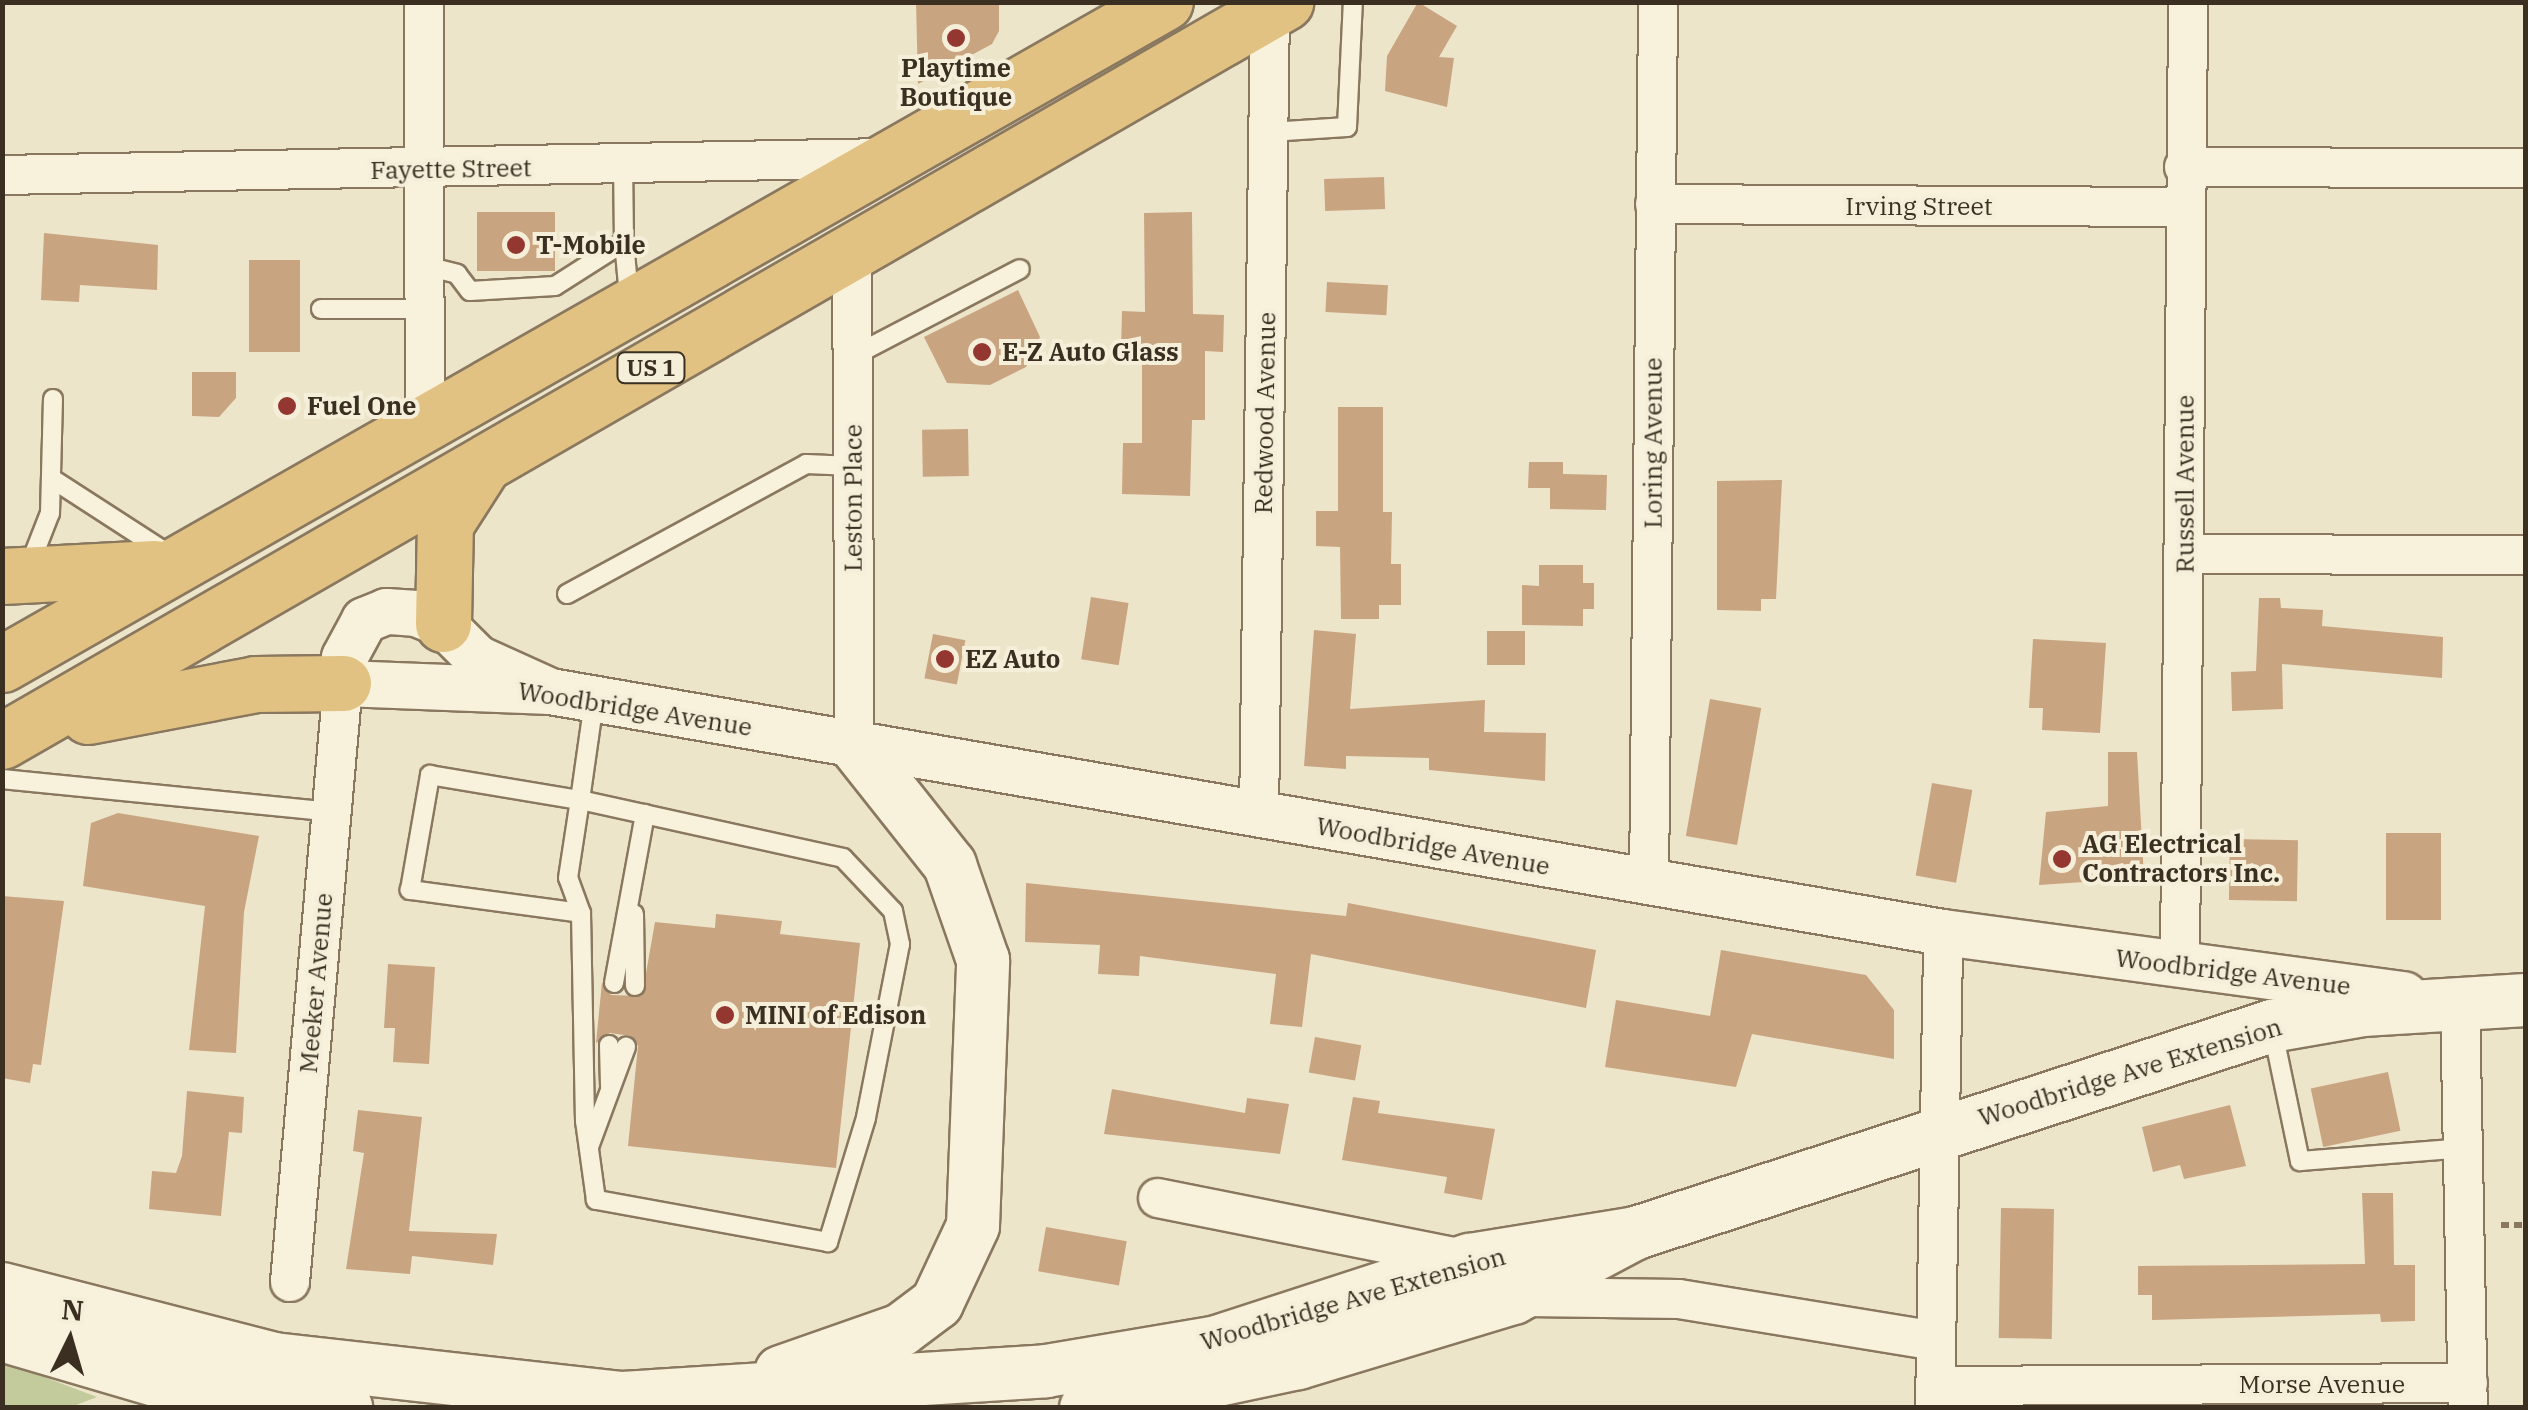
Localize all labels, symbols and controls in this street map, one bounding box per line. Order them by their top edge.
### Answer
marker: Playtime Boutique [945,27,967,49]
place label: Playtime Boutique [900,54,1012,113]
street label: Fayette Street [370,153,532,185]
street label: Irving Street [1845,191,1993,221]
place label: T-Mobile [536,230,646,260]
marker: T-Mobile [505,234,527,256]
street label: Redwood Avenue [1248,312,1282,514]
place label: E-Z Auto Glass [1002,337,1179,367]
marker: E-Z Auto Glass [971,341,993,363]
road number: US 1 [616,351,686,385]
street label: Loring Avenue [1638,357,1668,529]
place label: Fuel One [307,391,416,421]
marker: Fuel One [276,395,298,417]
street label: Russell Avenue [2170,395,2200,573]
street label: Leston Place [838,424,868,572]
place label: EZ Auto [965,644,1060,674]
marker: EZ Auto [934,648,956,670]
street label: Woodbridge Avenue [516,676,754,742]
street label: Woodbridge Avenue [1314,811,1552,881]
place label: AG Electrical Contractors Inc. [2082,830,2280,889]
marker: AG Electrical Contractors Inc. [2051,848,2073,870]
street label: Meeker Avenue [293,892,339,1074]
street label: Woodbridge Avenue [2114,943,2352,1001]
place label: MINI of Edison [745,1000,926,1030]
marker: MINI of Edison [714,1004,736,1026]
street label: Woodbridge Ave Extension [1975,1011,2285,1133]
street label: Woodbridge Ave Extension [1197,1241,1509,1357]
north arrow [20,1290,120,1390]
text: N [60,1290,85,1329]
street label: Morse Avenue [2239,1369,2405,1399]

